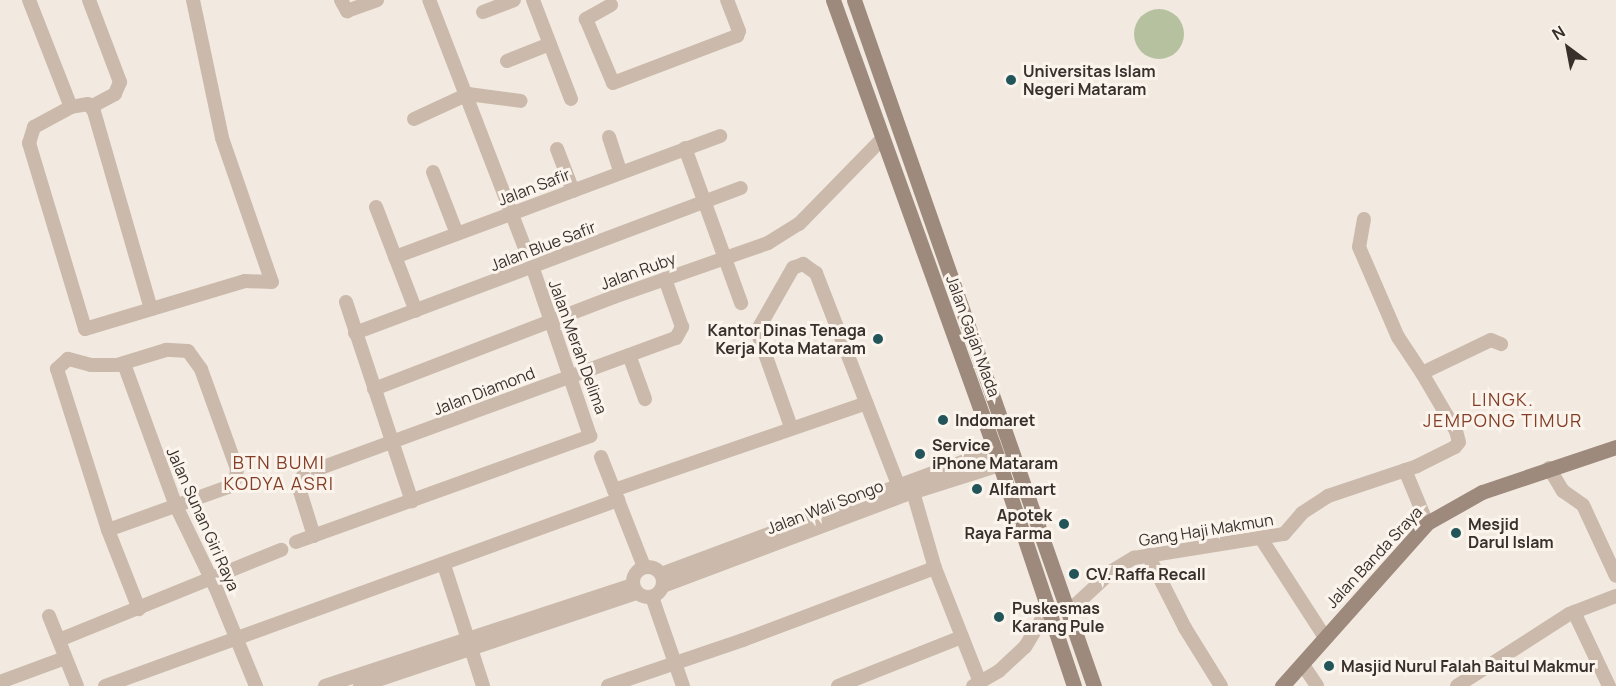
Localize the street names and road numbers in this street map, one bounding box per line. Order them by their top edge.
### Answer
street label: Jalan Safir [495,164,573,210]
street label: Jalan Blue Safir [488,217,598,275]
street label: Jalan Ruby [598,249,678,293]
street label: Jalan Gajah Mada [942,273,1004,399]
street label: Jalan Merah Delima [545,277,611,417]
street label: Jalan Diamond [431,363,537,419]
street label: Jalan Sunan Giri Raya [163,444,243,594]
street label: Jalan Wali Songo [764,476,886,538]
street label: Jalan Banda Sraya [1322,502,1426,612]
street label: Gang Haji Makmun [1137,510,1275,550]

